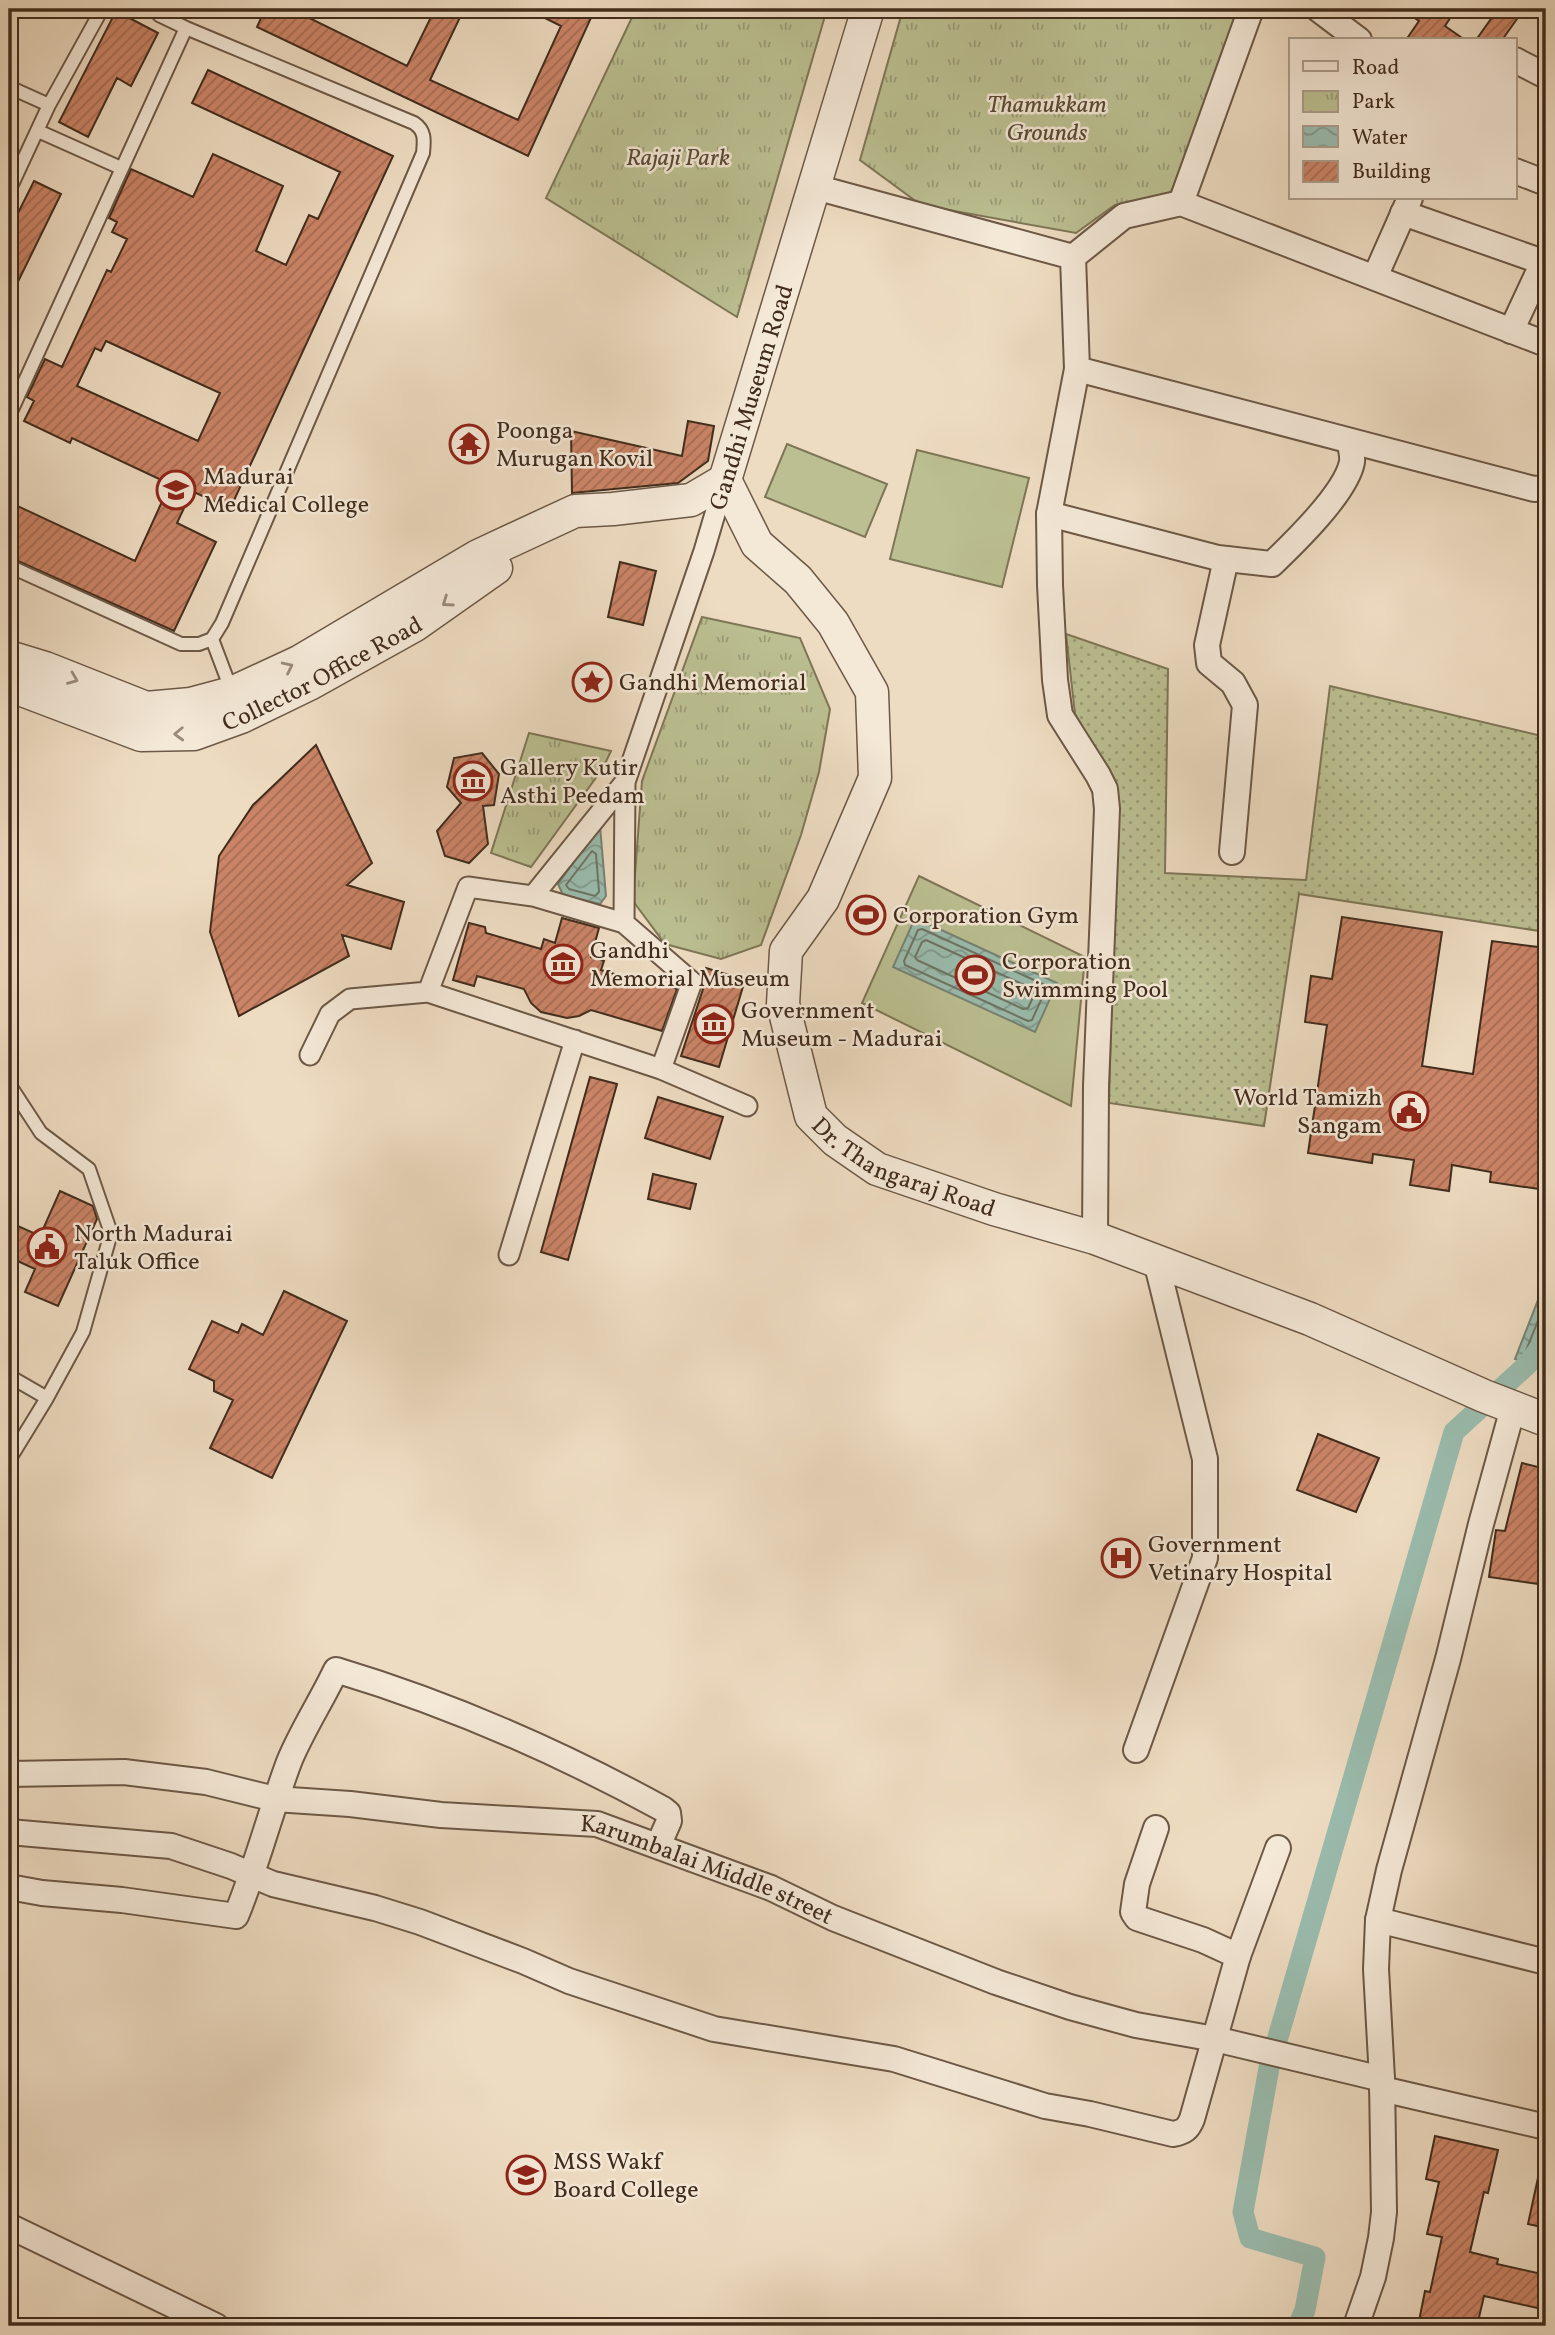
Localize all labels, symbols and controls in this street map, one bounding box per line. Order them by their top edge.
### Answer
legend [1289,38,1516,200]
text: Road [1352,54,1399,83]
text: Park [1352,88,1395,117]
park label: Thamukkam Grounds [987,89,1107,151]
text: Water [1352,124,1408,153]
park label: Rajaji Park [626,142,730,176]
text: Building [1352,158,1431,187]
street label: Gandhi Museum Road [702,280,803,515]
place label: Poonga Murugan Kovil [496,415,653,477]
temple icon: Poonga Murugan Kovil [448,423,490,465]
place label: Madurai Medical College [203,461,369,523]
school or university icon: Madurai Medical College [155,469,197,511]
one-way arrow [442,594,455,606]
street label: Collector Office Road [218,609,429,741]
one-way arrow [281,661,293,675]
place icon: Gandhi Memorial [571,661,613,703]
place label: Gandhi Memorial [619,667,806,701]
one-way arrow [67,671,79,685]
one-way arrow [173,727,184,742]
place label: Gallery Kutir Asthi Peedam [500,752,645,814]
museum icon: Gallery Kutir Asthi Peedam [452,760,494,802]
sports icon: Corporation Gym [845,894,887,936]
place label: Corporation Gym [893,900,1079,934]
place label: Gandhi Memorial Museum [590,935,790,997]
museum icon: Gandhi Memorial Museum [542,943,584,985]
place label: Corporation Swimming Pool [1002,946,1168,1008]
sports icon: Corporation Swimming Pool [954,954,996,996]
place label: Government Museum - Madurai [741,995,942,1057]
museum icon: Government Museum - Madurai [693,1003,735,1045]
place label: World Tamizh Sangam [1233,1082,1382,1144]
public building icon: World Tamizh Sangam [1388,1090,1430,1132]
street label: Dr. Thangaraj Road [802,1110,1000,1227]
place label: North Madurai Taluk Office [74,1218,233,1280]
public building icon: North Madurai Taluk Office [26,1226,68,1268]
place label: Government Vetinary Hospital [1148,1529,1332,1591]
hospital icon: Government Vetinary Hospital [1100,1537,1142,1579]
street label: Karumbalai Middle street [579,1808,838,1935]
place label: MSS Wakf Board College [553,2146,699,2208]
school or university icon: MSS Wakf Board College [505,2154,547,2196]

